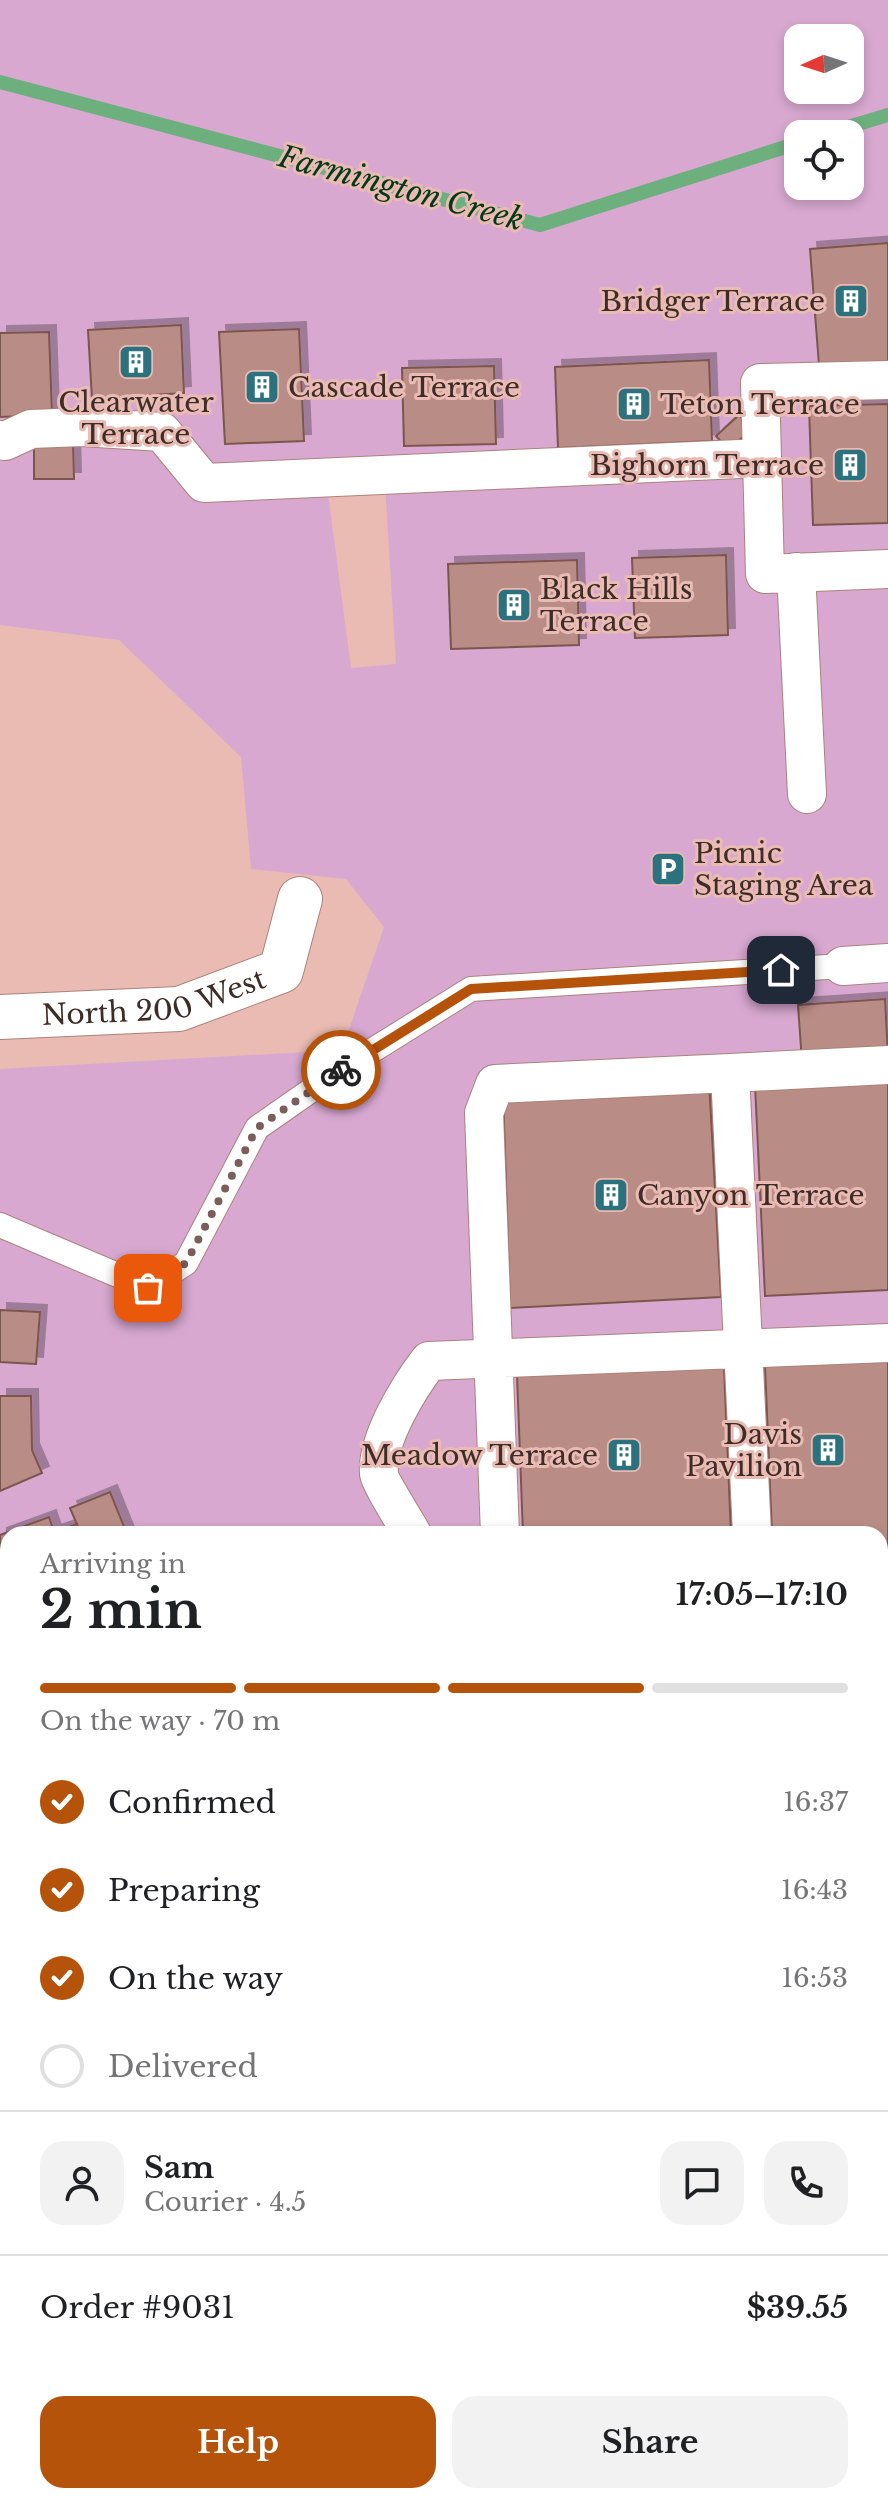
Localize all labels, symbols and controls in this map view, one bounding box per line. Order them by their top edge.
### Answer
north arrow [784,24,864,104]
map controls [784,24,864,200]
button: locate [784,120,864,200]
water label: Farmington Creek [273,137,528,239]
building icon: Bridger Terrace [832,282,870,320]
place label: Bridger Terrace [600,284,825,319]
building icon: Clearwater Terrace [117,343,155,381]
building icon: Cascade Terrace [243,368,281,406]
place label: Cascade Terrace [288,370,520,405]
place label: Clearwater Terrace [58,385,214,452]
building icon: Teton Terrace [615,385,653,423]
place label: Teton Terrace [660,387,860,422]
building icon: Bighorn Terrace [831,446,869,484]
place label: Bighorn Terrace [590,448,824,483]
place label: Black Hills Terrace [540,572,692,639]
building icon: Black Hills Terrace [495,586,533,624]
place label: Picnic Staging Area [694,836,874,903]
parking icon: Picnic Staging Area [649,850,687,888]
pin [747,936,815,1004]
icon: home [759,948,803,992]
street label: North 200 West [41,961,271,1033]
courier [301,1030,381,1110]
icon: bike [319,1048,363,1092]
building icon: Canyon Terrace [592,1176,630,1214]
place label: Canyon Terrace [637,1178,865,1213]
pin [114,1254,182,1322]
icon: bag [126,1266,170,1310]
place label: Davis Pavilion [685,1417,802,1484]
building icon: Davis Pavilion [809,1431,847,1469]
building icon: Meadow Terrace [605,1436,643,1474]
place label: Meadow Terrace [361,1438,598,1473]
text: Arriving in [40,1548,186,1580]
text: 17:05–17:10 [676,1576,848,1613]
text: 2 min [40,1578,202,1642]
text: On the way · 70 m [40,1705,280,1737]
icon: check [40,1780,84,1824]
text: Confirmed [108,1784,276,1821]
text: 16:37 [783,1786,848,1818]
icon: check [40,1868,84,1912]
text: Preparing [108,1872,260,1909]
text: 16:43 [781,1874,848,1906]
icon: check [40,1956,84,2000]
text: On the way [108,1960,283,1997]
text: 16:53 [781,1962,848,1994]
text: Delivered [108,2048,258,2085]
button: person [40,2141,124,2225]
button: chat [660,2141,744,2225]
button: phone [764,2141,848,2225]
text: Sam [144,2149,214,2186]
text: Courier · 4.5 [144,2186,306,2218]
text: Order #9031 [40,2289,235,2326]
text: $39.55 [747,2289,848,2326]
button: Help [40,2396,436,2488]
button: Share [452,2396,848,2488]

